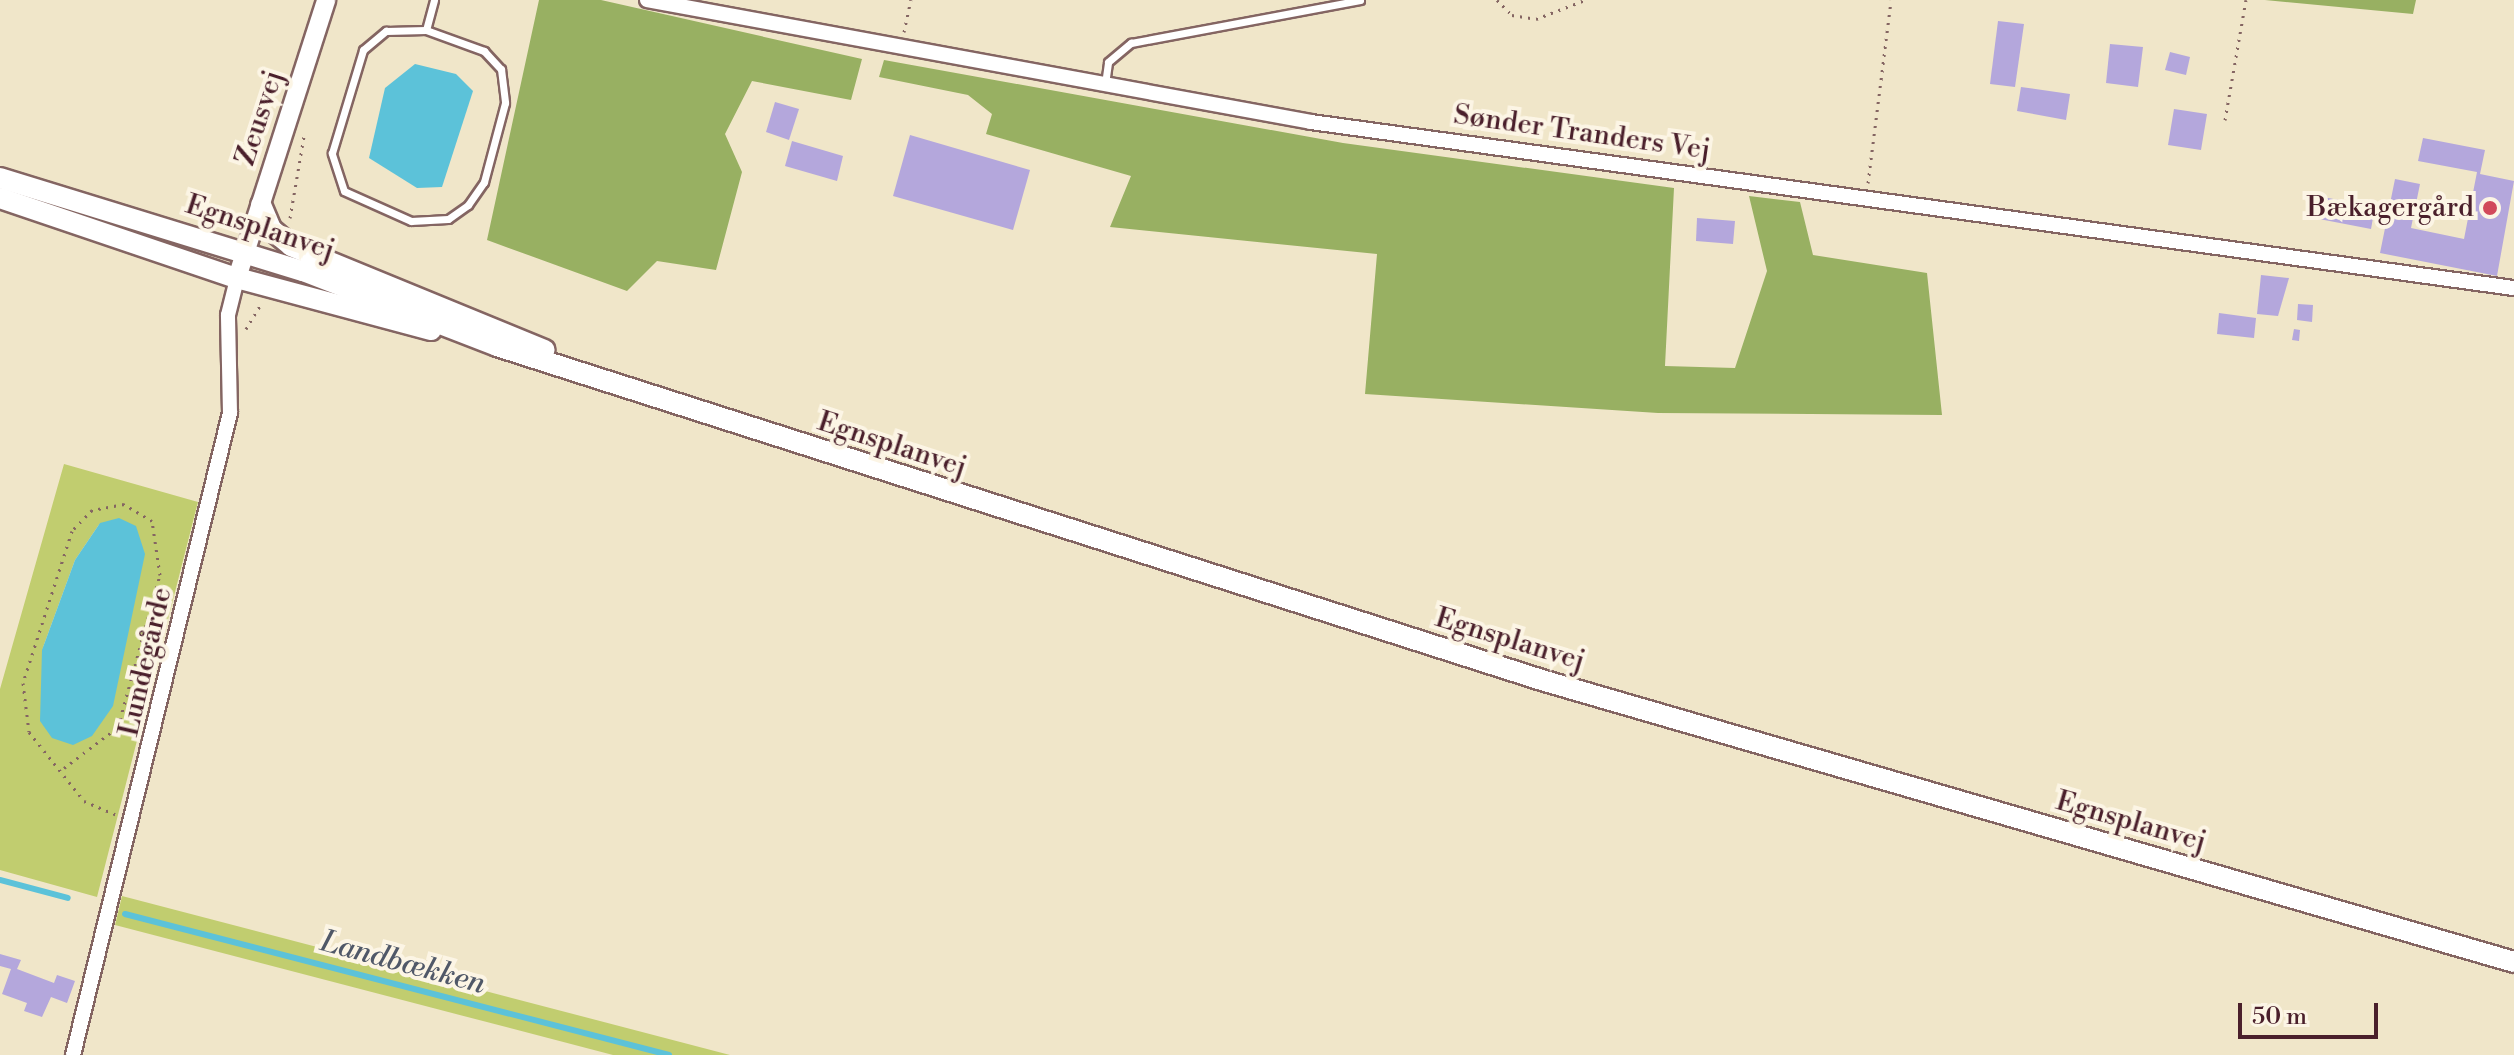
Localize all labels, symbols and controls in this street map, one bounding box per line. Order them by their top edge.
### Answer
street label: Zeusvej [229,66,291,170]
street label: Sønder Tranders Vej [1451,98,1713,168]
street label: Egnsplanvej [181,188,339,268]
place label: Bækagergård [2307,191,2474,225]
marker: Bækagergård [2481,199,2499,217]
street label: Egnsplanvej [813,405,971,485]
street label: Lundegårde [113,584,179,740]
street label: Egnsplanvej [1431,601,1589,679]
street label: Egnsplanvej [2052,785,2210,859]
water label: Landbækken [317,924,489,1002]
scale bar [2242,987,2382,1037]
text: 50 m [2252,1002,2307,1032]

